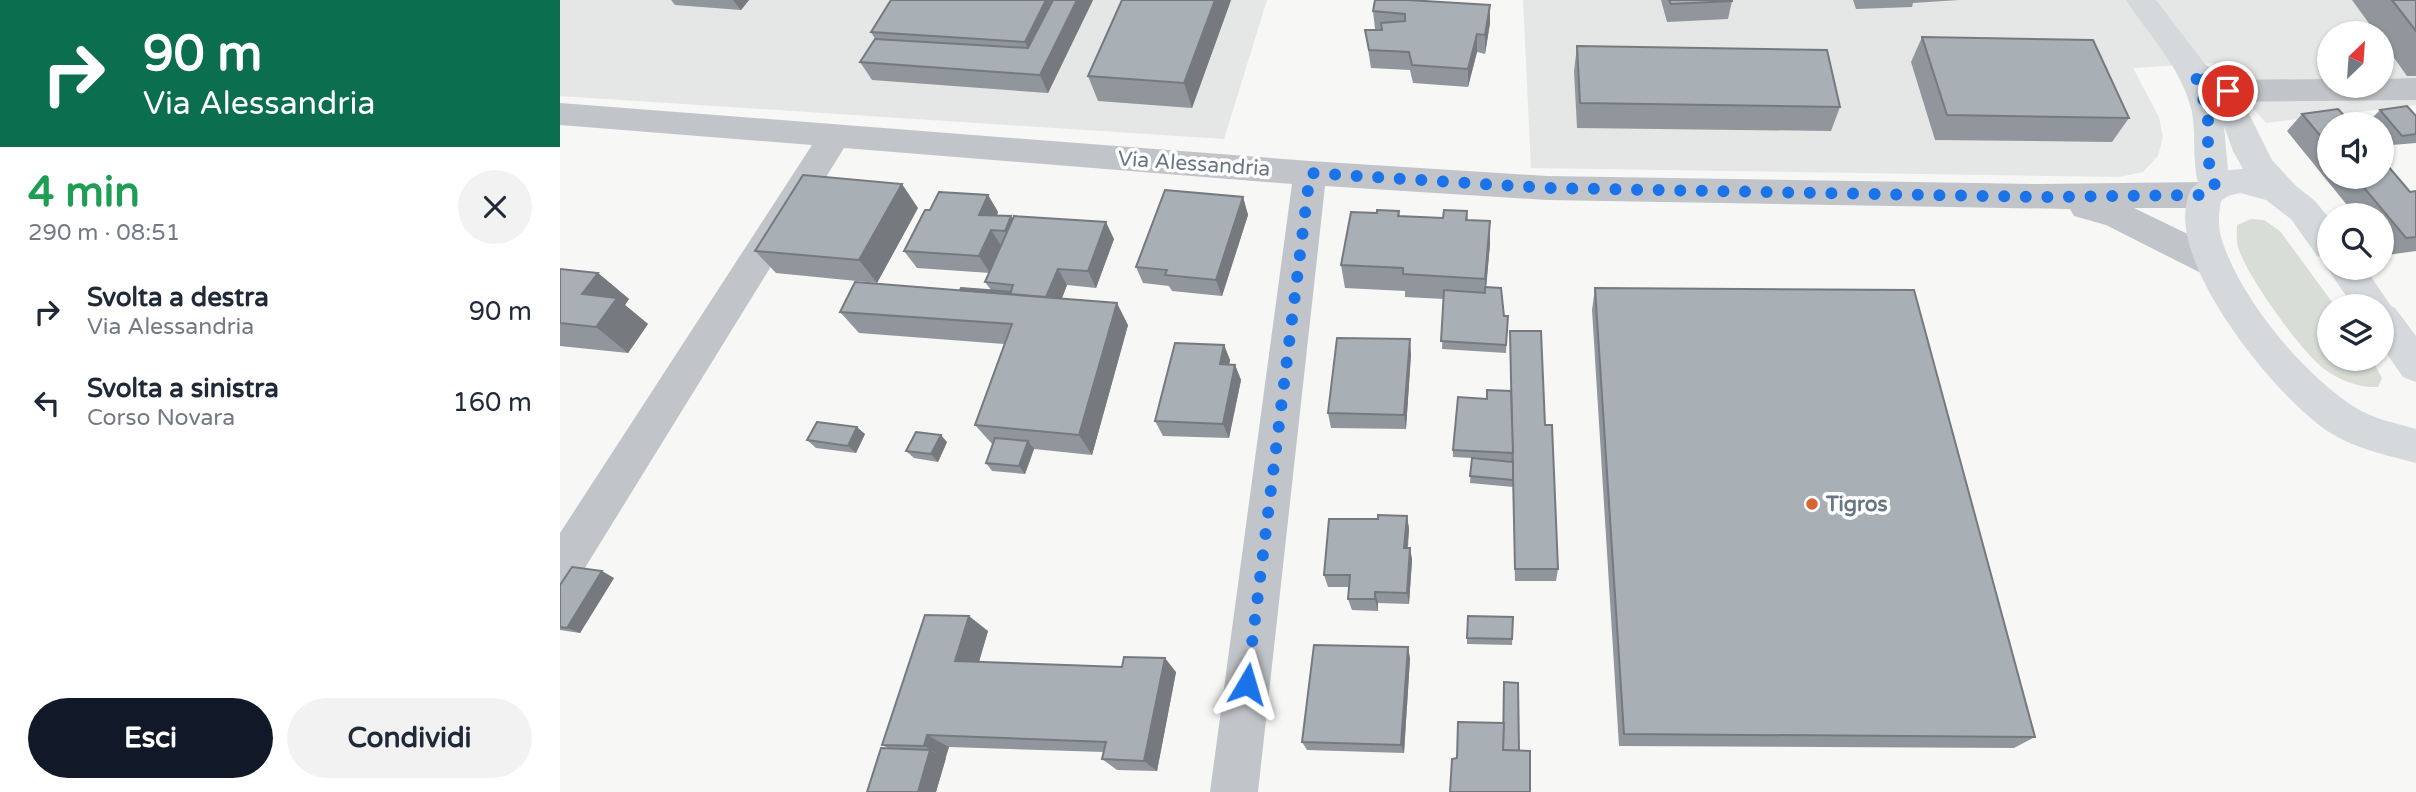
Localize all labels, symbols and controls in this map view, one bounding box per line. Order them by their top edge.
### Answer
north arrow [2317,21,2394,98]
map controls [2317,21,2394,371]
text: 90 m [143,25,262,84]
icon: right [28,28,119,119]
pin [2198,61,2258,121]
icon: arrive [2209,72,2247,110]
text: Via Alessandria [143,85,376,123]
button: sound [2317,112,2394,189]
street label: Via Alessandria [1117,146,1271,182]
text: 4 min [28,167,140,218]
button: close [458,170,532,244]
button: search [2317,203,2394,280]
text: 290 m · 08:51 [28,219,180,247]
text: Svolta a destra [87,282,269,313]
icon: right [28,293,66,331]
button: layers [2317,294,2394,371]
text: 90 m [469,296,532,327]
text: Via Alessandria [87,313,254,341]
text: Svolta a sinistra [87,373,279,404]
icon: left [28,384,66,422]
text: 160 m [452,387,532,418]
text: Corso Novara [87,404,235,432]
place label: Tigros [1825,492,1888,517]
marker: Tigros [1804,496,1820,512]
position arrow [1210,647,1284,721]
button: Esci [28,698,273,778]
button: Condividi [287,698,532,778]

